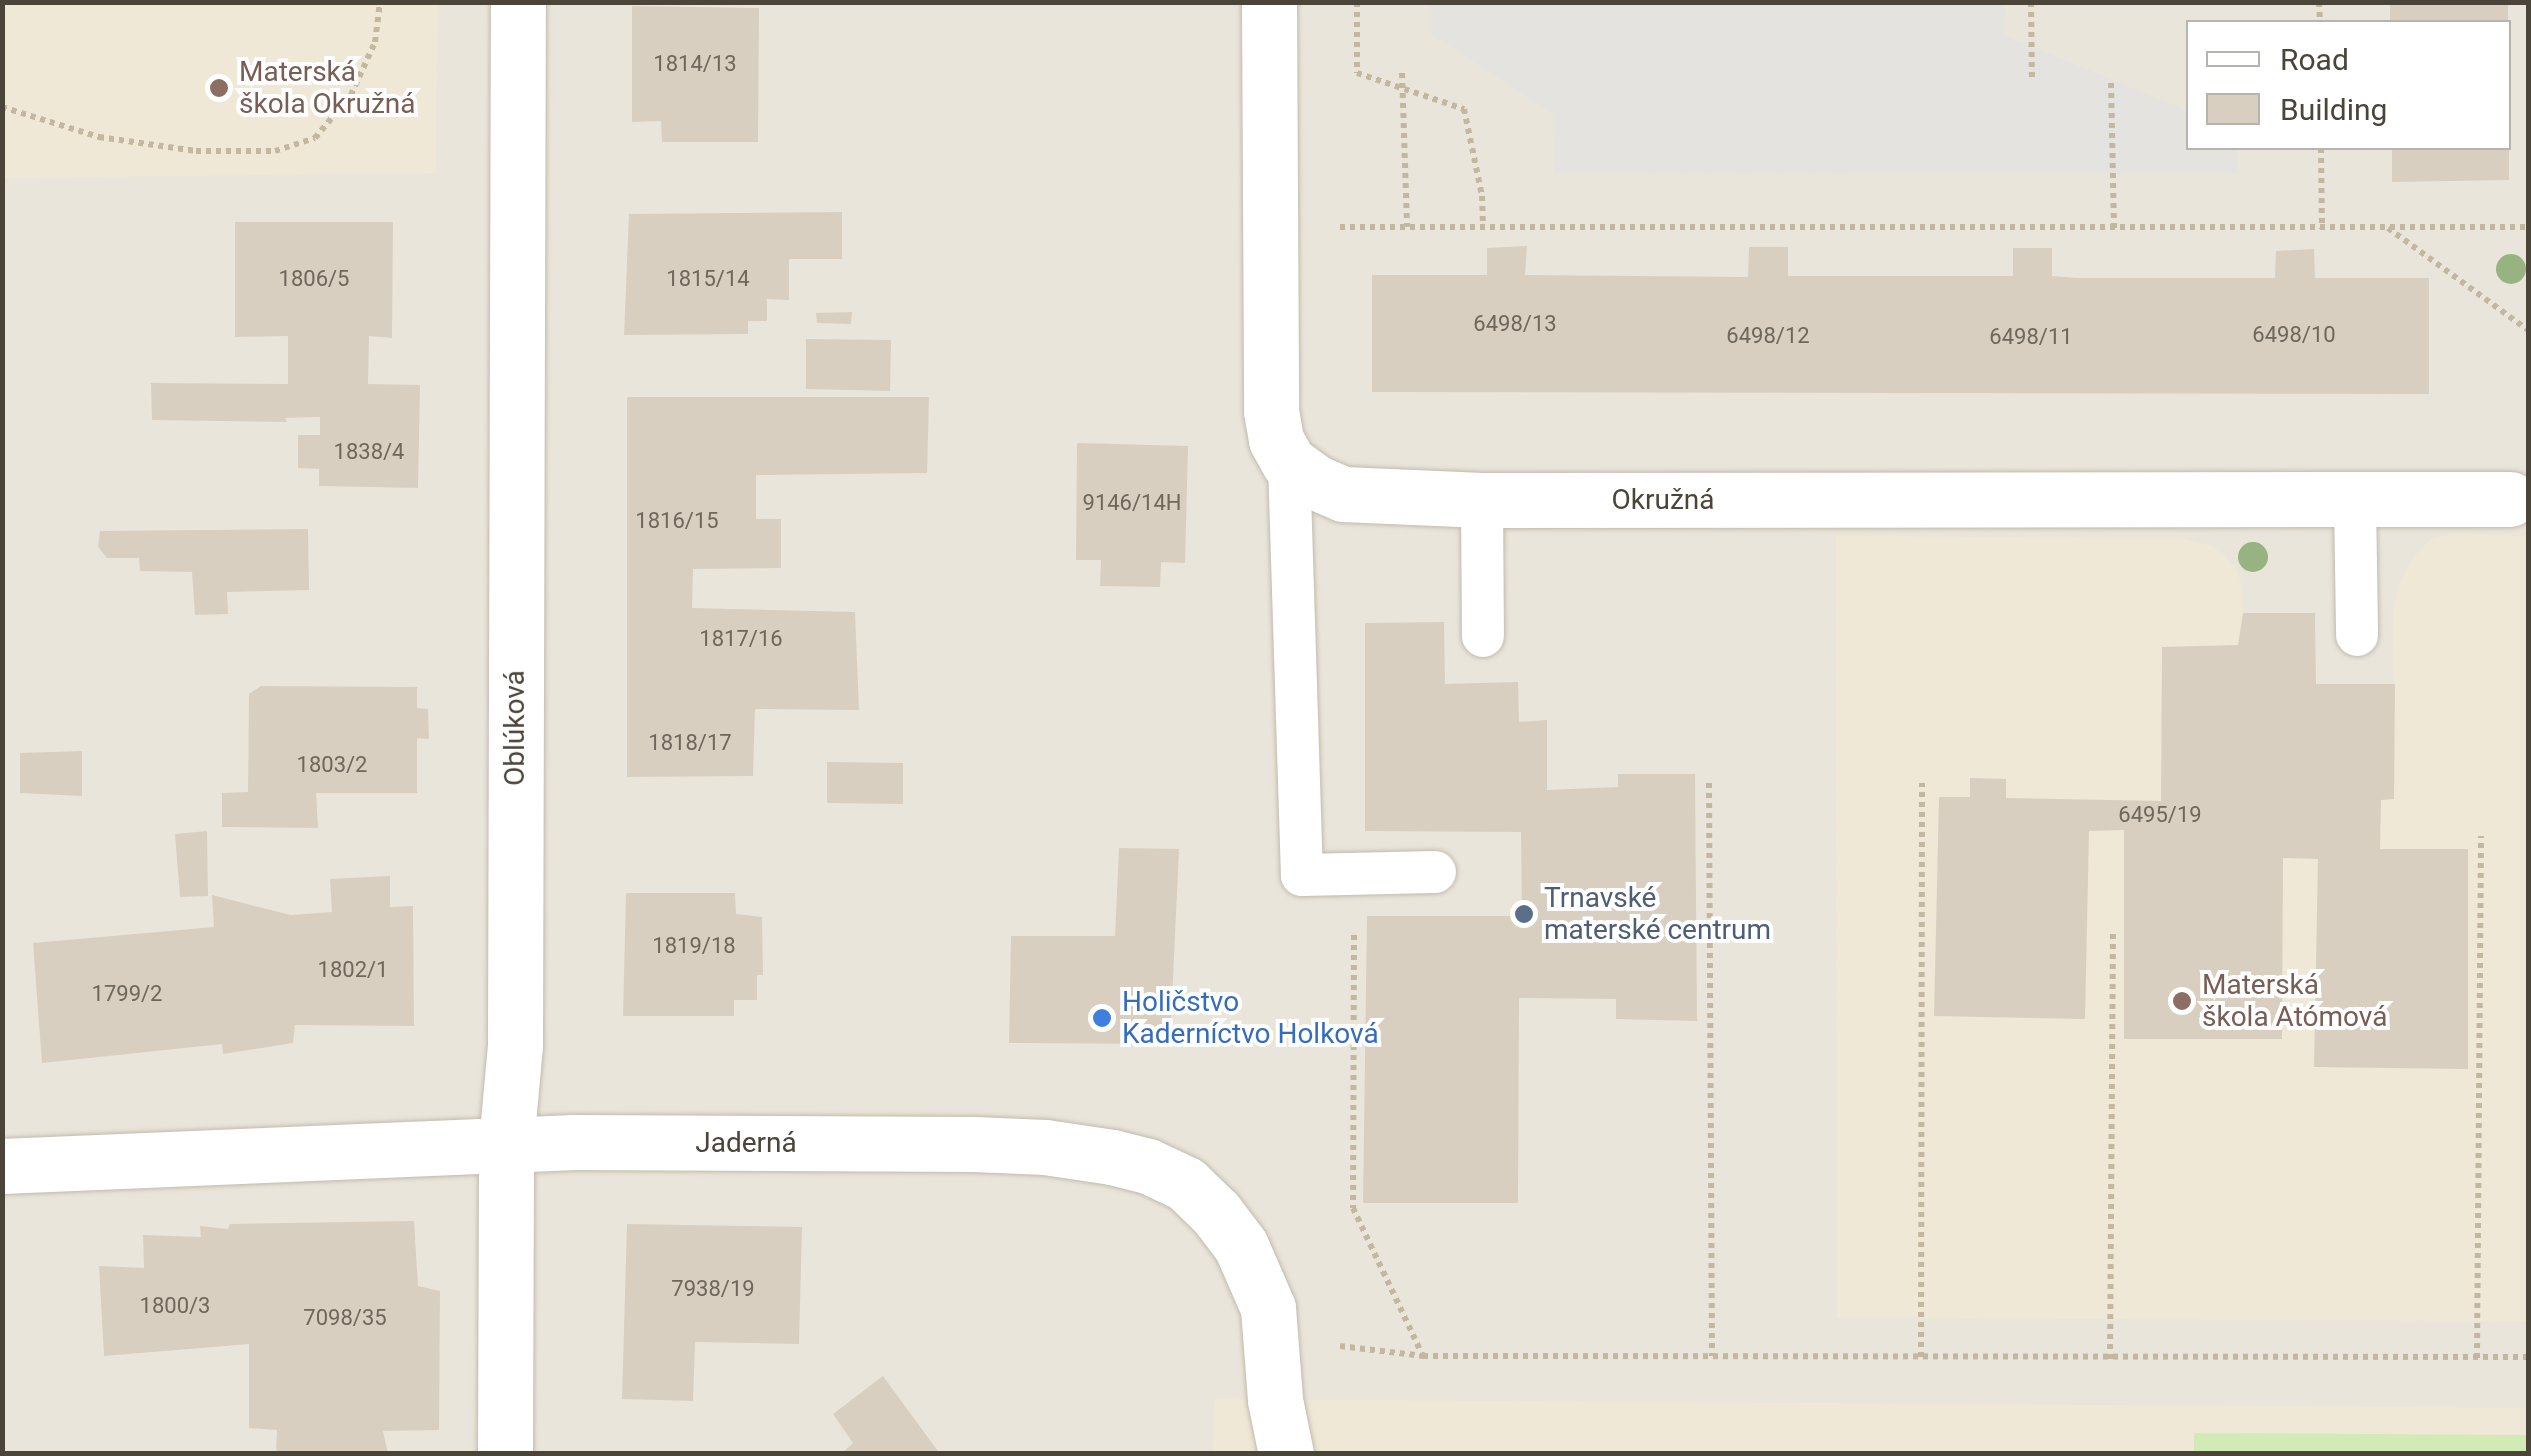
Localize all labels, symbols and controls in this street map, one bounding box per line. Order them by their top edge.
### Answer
legend [2186,20,2511,150]
text: Road [2280,42,2349,77]
house number: 1814/13 [653,51,737,77]
place label: Materská škola Okružná [239,55,416,121]
marker: Materská škola Okružná [208,77,230,99]
text: Building [2280,92,2387,127]
house number: 1806/5 [279,266,349,292]
house number: 1815/14 [666,266,750,292]
house number: 6498/13 [1473,311,1557,337]
house number: 6498/10 [2252,322,2336,348]
house number: 6498/12 [1726,323,1810,349]
house number: 6498/11 [1989,324,2073,350]
house number: 1838/4 [334,439,404,465]
street label: Okružná [1612,483,1714,517]
house number: 9146/14H [1083,490,1181,516]
house number: 1816/15 [635,508,719,534]
house number: 1817/16 [699,626,783,652]
street label: Oblúková [498,670,532,786]
house number: 1818/17 [648,730,732,756]
house number: 1803/2 [297,752,367,778]
house number: 6495/19 [2118,802,2202,828]
place label: Trnavské materské centrum [1544,881,1771,947]
marker: Trnavské materské centrum [1513,903,1535,925]
house number: 1819/18 [652,933,736,959]
house number: 1802/1 [318,957,388,983]
place label: Materská škola Atómová [2202,968,2387,1034]
house number: 1799/2 [92,981,162,1007]
place label: Holičstvo Kaderníctvo Holková [1122,985,1379,1051]
marker: Materská škola Atómová [2171,990,2193,1012]
marker: Holičstvo Kaderníctvo Holková [1091,1007,1113,1029]
street label: Jaderná [695,1126,797,1160]
house number: 7938/19 [671,1276,755,1302]
house number: 1800/3 [140,1293,210,1319]
house number: 7098/35 [303,1305,387,1331]

